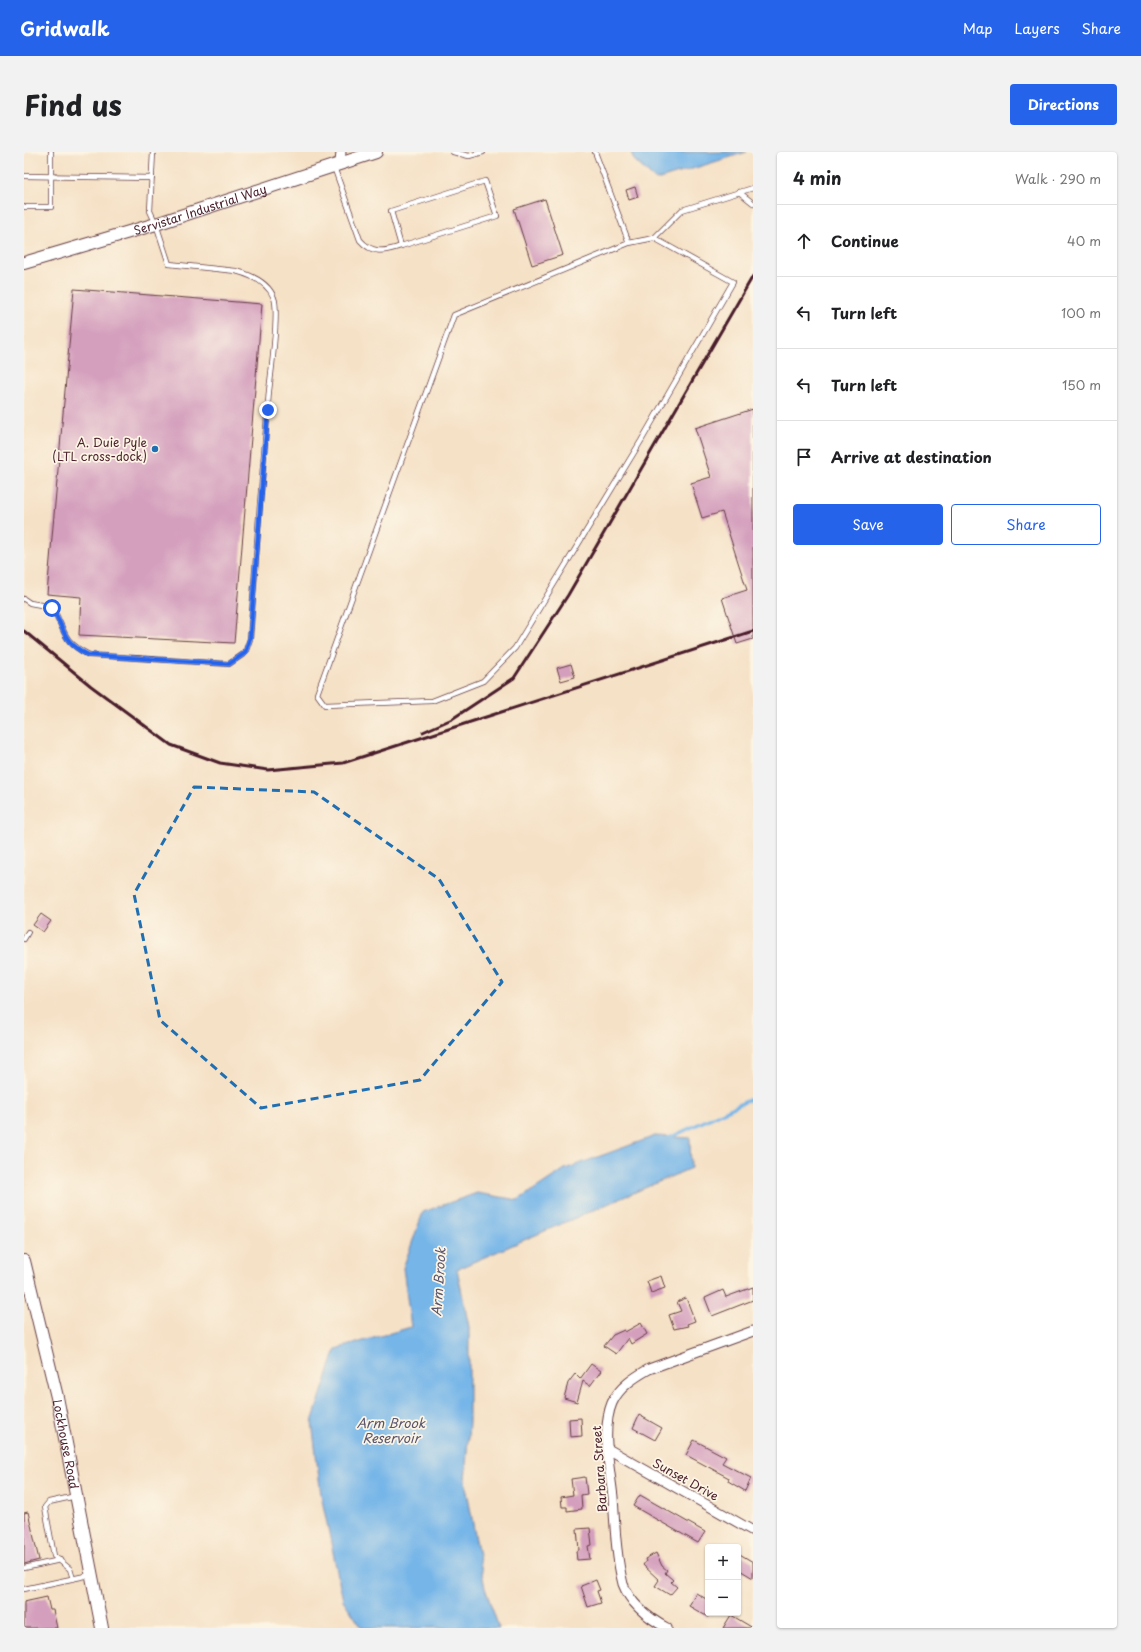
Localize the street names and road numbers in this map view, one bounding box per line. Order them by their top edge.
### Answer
street label: Servistar Industrial Way [131,179,269,239]
street label: Lockhouse Road [49,1398,84,1490]
street label: Barbara Street [587,1425,611,1513]
street label: Sunset Drive [650,1453,723,1505]

